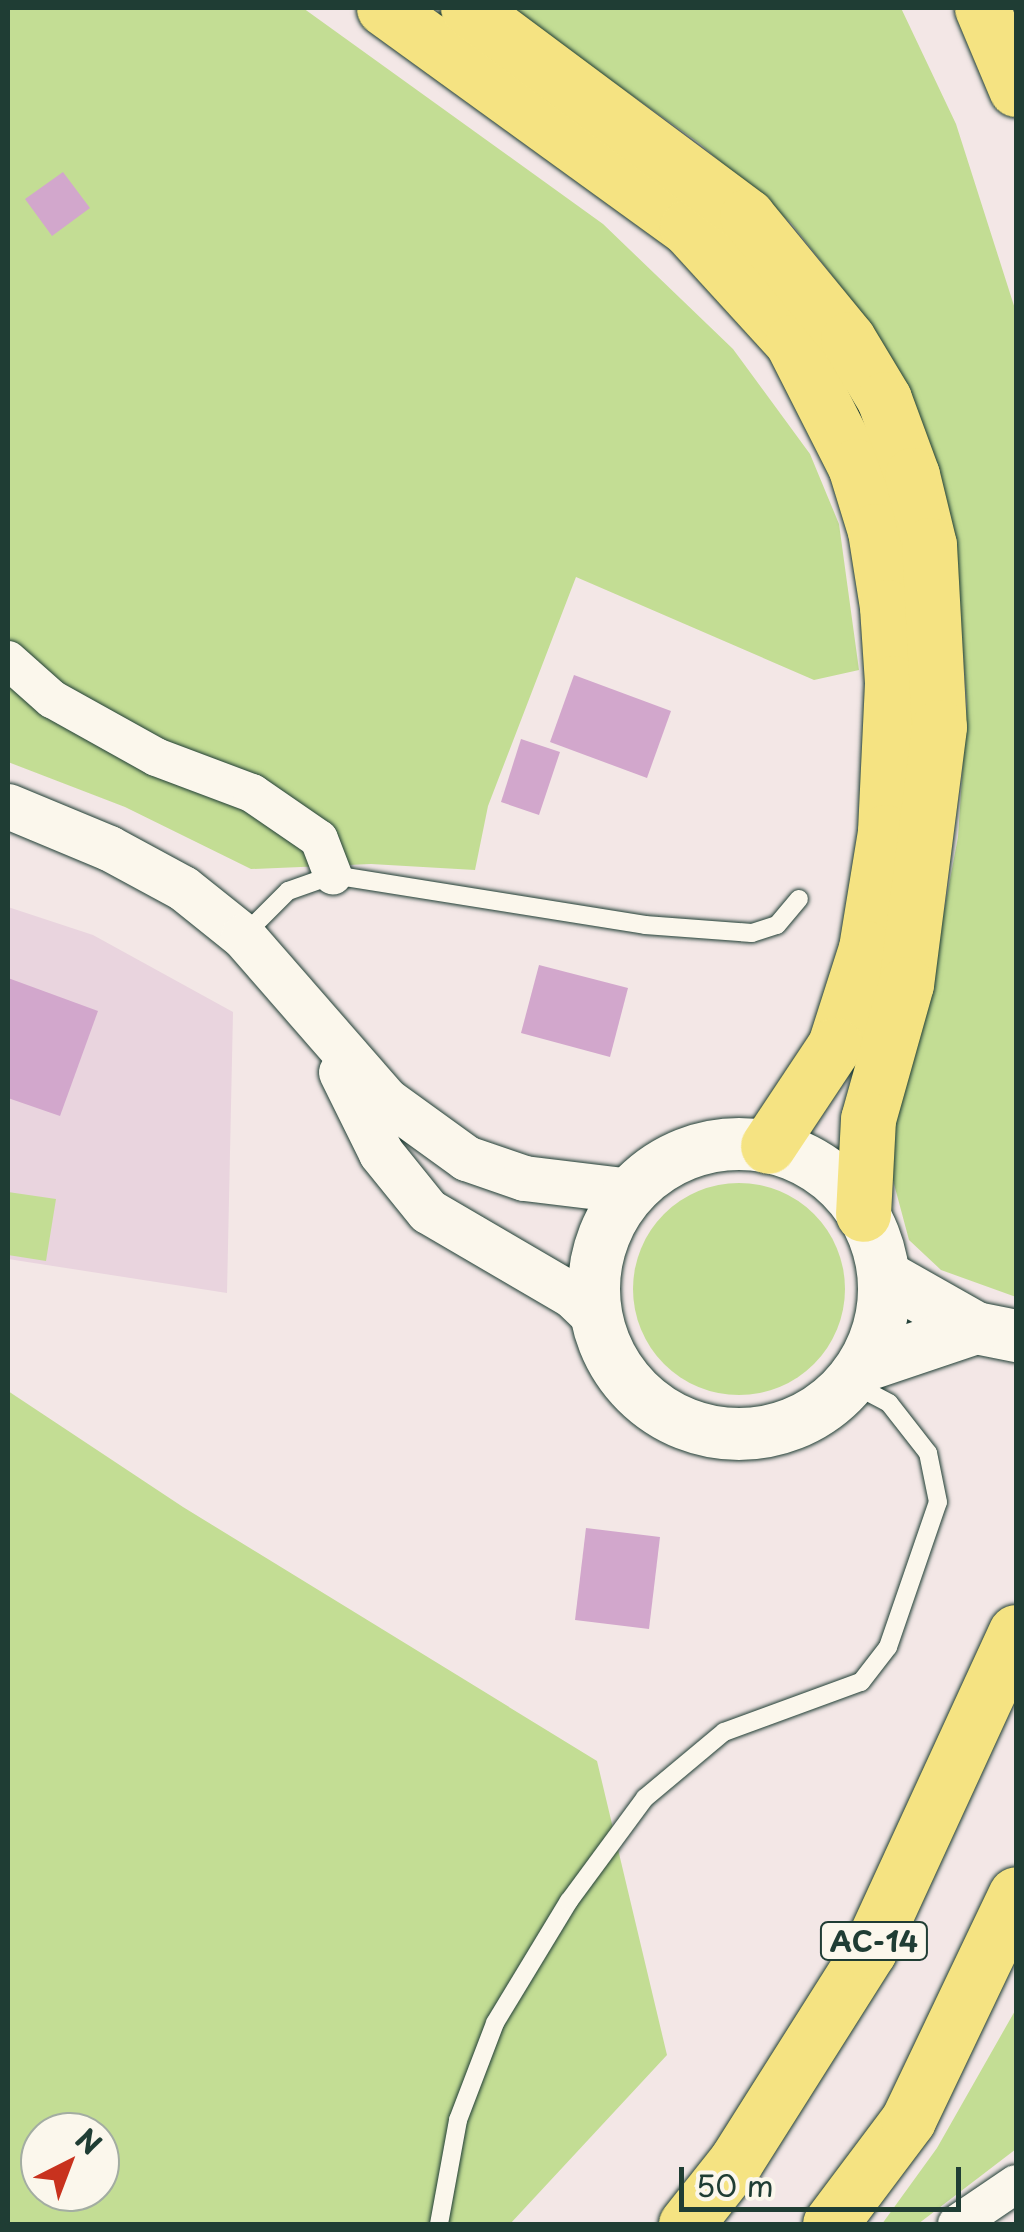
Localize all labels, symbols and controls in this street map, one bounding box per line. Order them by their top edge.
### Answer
road number: AC-14 [819,1918,929,1964]
north arrow [20,2112,120,2212]
text: N [66,2117,112,2164]
scale bar [684,2147,966,2209]
text: 50 m [696,2162,774,2207]

